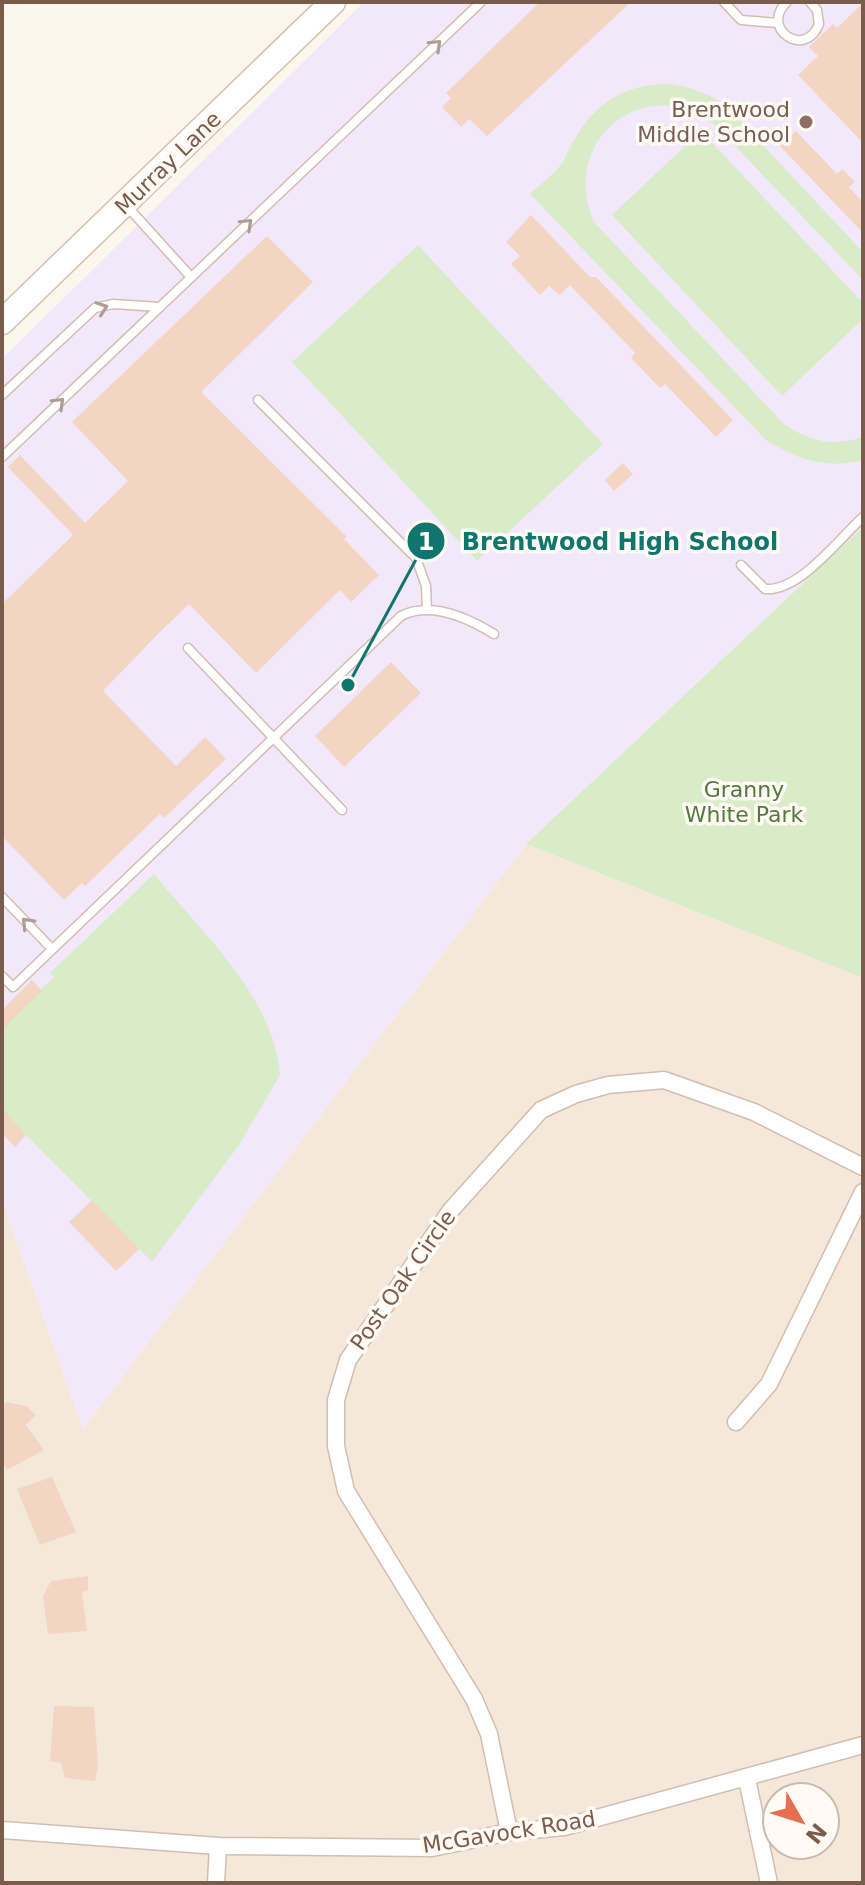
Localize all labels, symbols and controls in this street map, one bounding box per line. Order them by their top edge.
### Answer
one-way arrow [427,40,441,55]
place label: Brentwood Middle School [637,97,790,147]
street label: Murray Lane [110,106,226,220]
marker: Brentwood Middle School [797,113,815,131]
one-way arrow [238,219,252,233]
one-way arrow [94,302,108,318]
one-way arrow [49,398,64,412]
callout: Brentwood High School [406,517,794,565]
text: 1 [418,528,434,556]
text: Brentwood High School [462,528,778,556]
park label: Granny White Park [685,777,804,827]
one-way arrow [22,918,36,932]
street label: Post Oak Circle [345,1205,461,1355]
north arrow [761,1781,841,1861]
street label: McGavock Road [421,1806,597,1858]
text: N [801,1818,832,1848]

